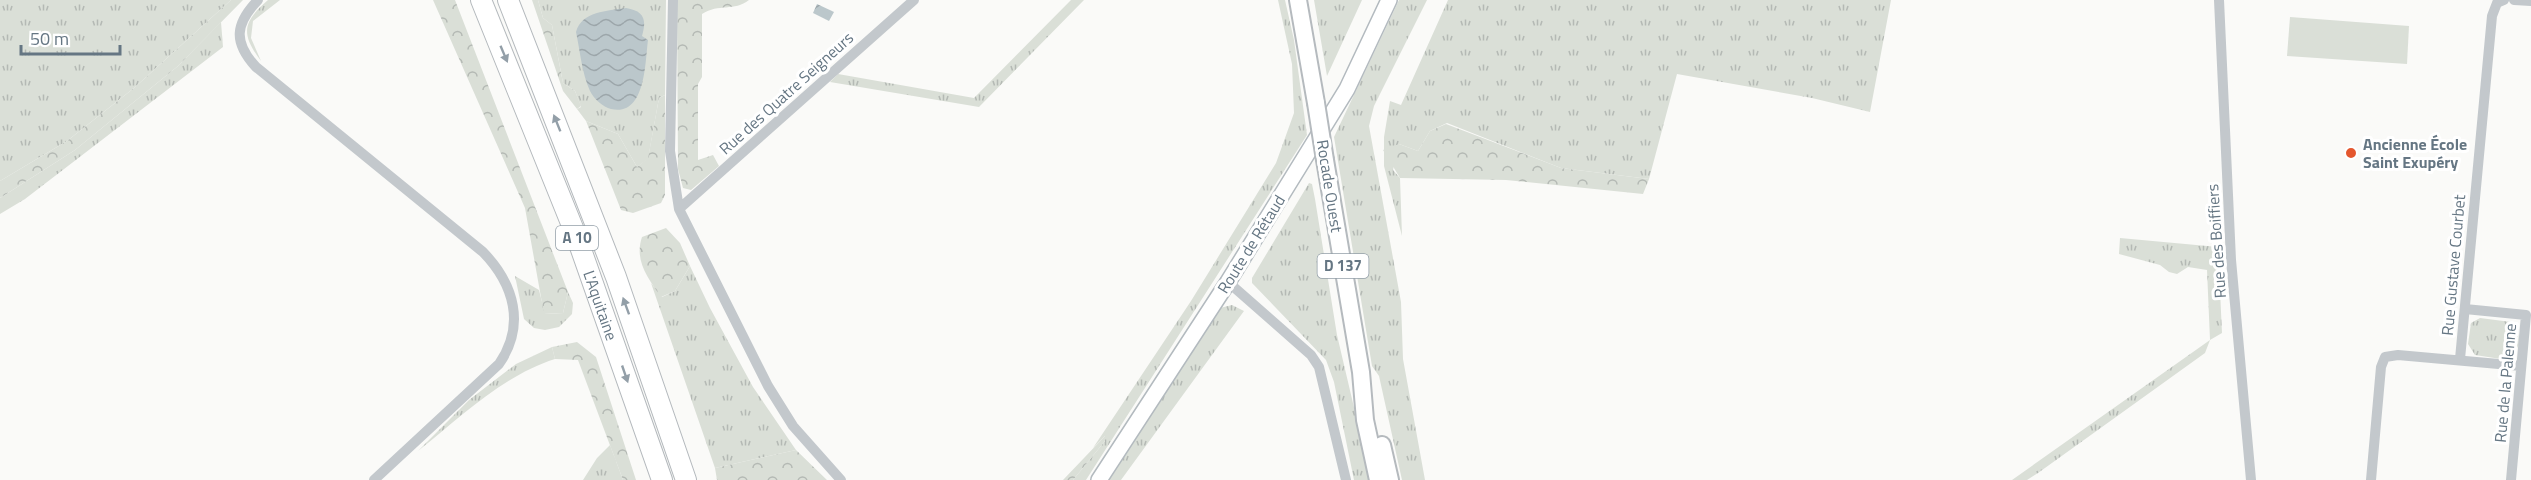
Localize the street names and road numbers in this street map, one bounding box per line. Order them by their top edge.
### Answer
street label: Rue des Quatre Seigneurs [713,26,859,160]
street label: Rocade Ouest [1311,138,1349,234]
street label: Rue des Boiffiers [2200,183,2232,299]
street label: Route de Rétaud [1211,190,1291,298]
street label: Rue Gustave Courbet [2435,193,2471,337]
road number: A 10 [556,226,598,250]
road number: D 137 [1318,254,1368,278]
street label: L'Aquitaine [577,267,624,344]
street label: Rue de la Palenne [2488,322,2522,444]

